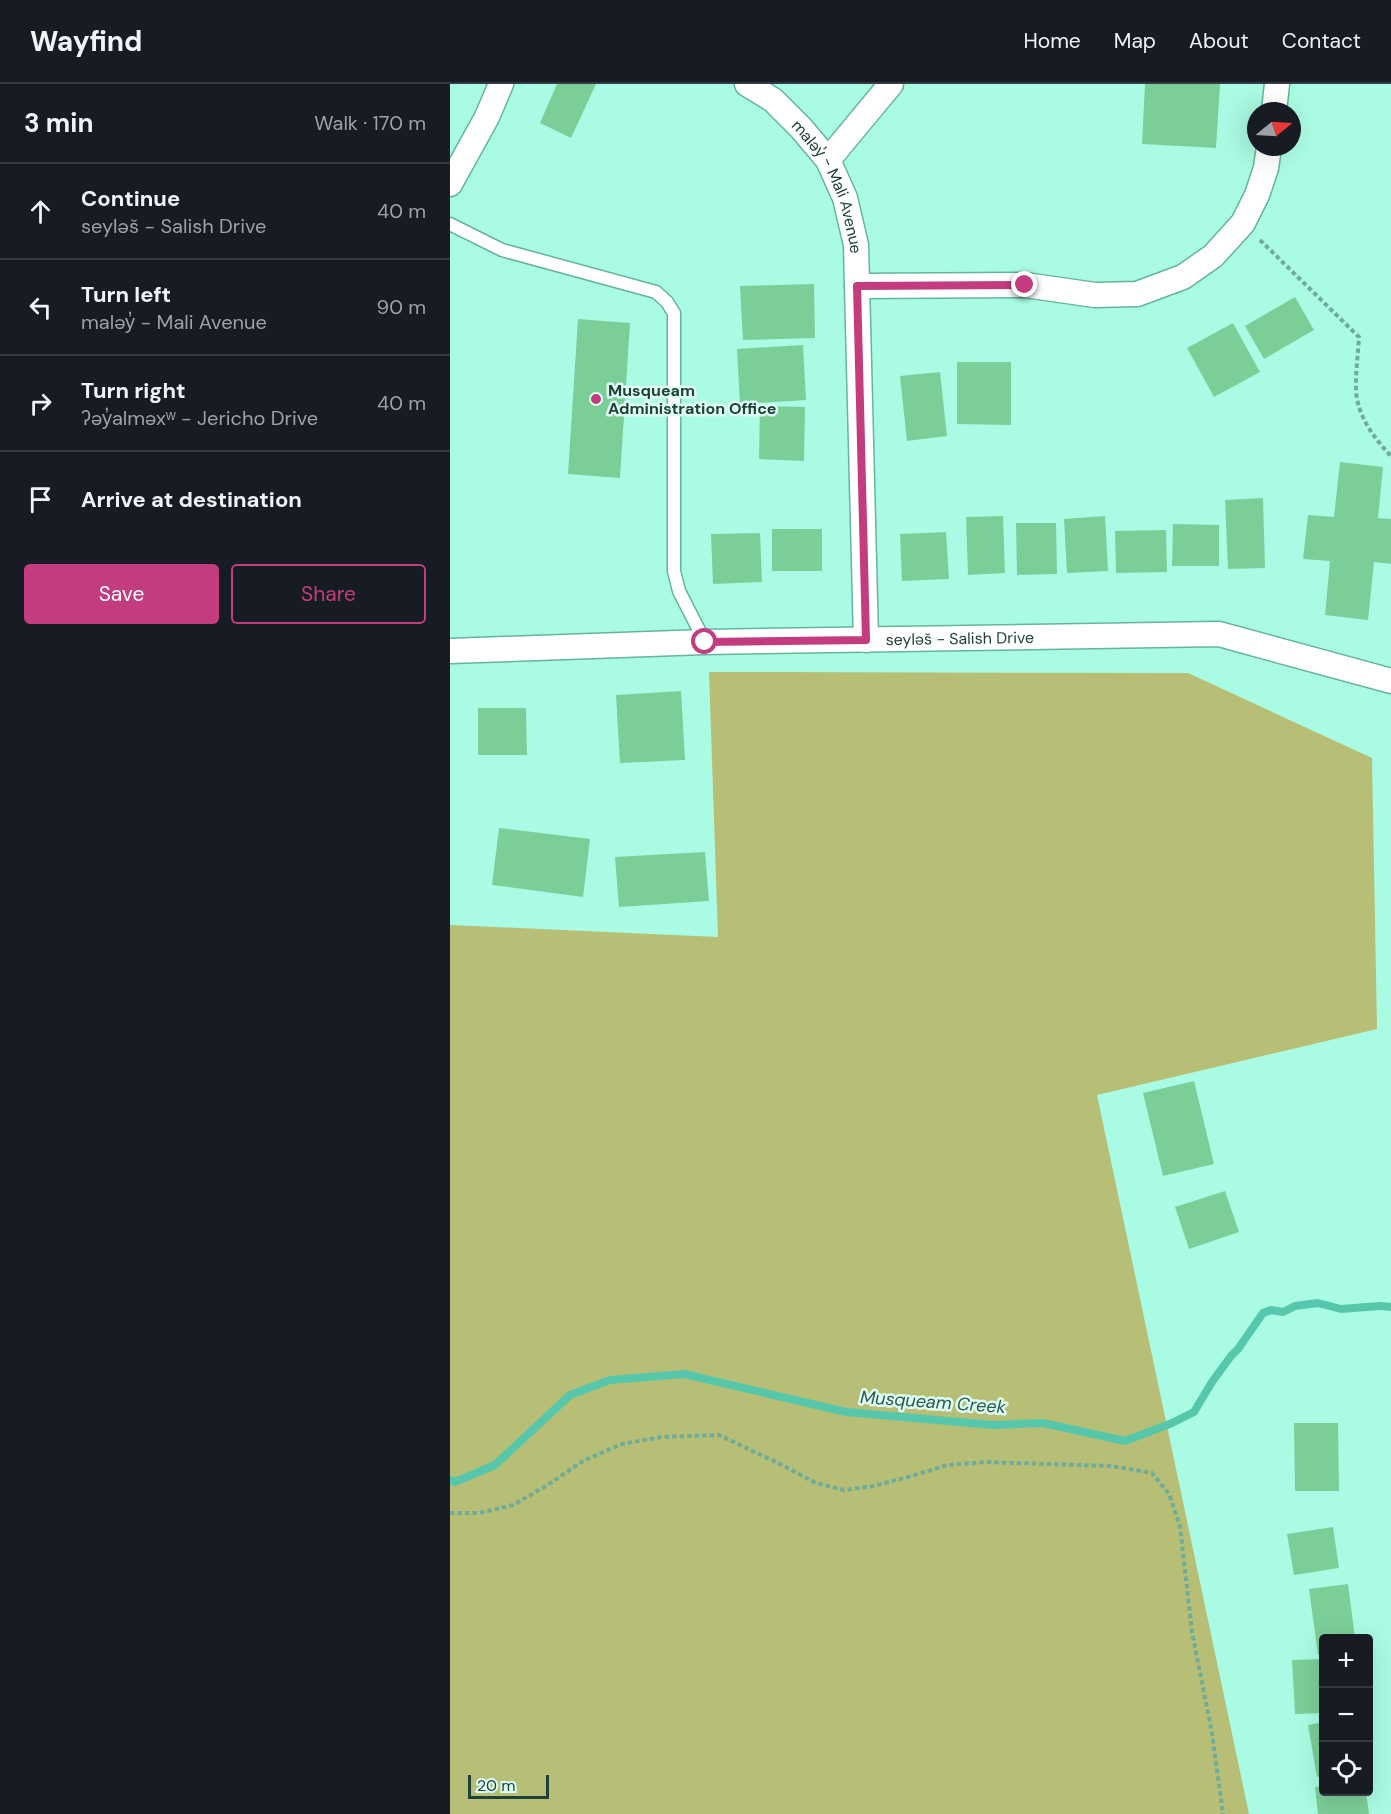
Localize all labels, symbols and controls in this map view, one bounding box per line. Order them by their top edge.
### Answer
text: Wayfind [30,23,142,60]
text: Home [1023,27,1081,55]
text: Map [1114,27,1156,55]
text: About [1189,27,1249,55]
text: Contact [1282,27,1361,55]
north arrow [1247,102,1301,156]
text: 3 min [24,106,93,140]
text: Walk · 170 m [314,110,426,136]
street label: maləy̓ - Mali Avenue [788,115,867,254]
text: Continue [81,184,180,213]
icon: ahead [24,195,57,228]
text: 40 m [377,198,426,224]
text: seyləš - Salish Drive [81,213,266,239]
route end [1011,271,1037,297]
text: Turn left [81,280,171,309]
icon: left [24,291,57,324]
text: 90 m [377,294,426,320]
text: maləy̓ - Mali Avenue [81,309,267,335]
text: Turn right [81,376,186,405]
place label: Musqueam Administration Office [608,380,776,419]
icon: right [24,387,57,420]
text: 40 m [377,390,426,416]
marker: Musqueam Administration Office [589,392,603,406]
text: ʔəy̓alməxʷ - Jericho Drive [81,405,318,431]
icon: arrive [24,483,57,516]
text: Arrive at destination [81,485,302,514]
button: Save [24,564,219,624]
button: Share [231,564,426,624]
street label: seyləš - Salish Drive [885,626,1034,650]
route start [691,628,717,654]
water label: Musqueam Creek [859,1385,1007,1419]
map controls [1319,1634,1373,1796]
button: + [1319,1634,1373,1688]
button: − [1319,1688,1373,1742]
button: locate [1319,1742,1373,1796]
scale bar [468,1772,549,1800]
text: 20 m [477,1775,516,1796]

